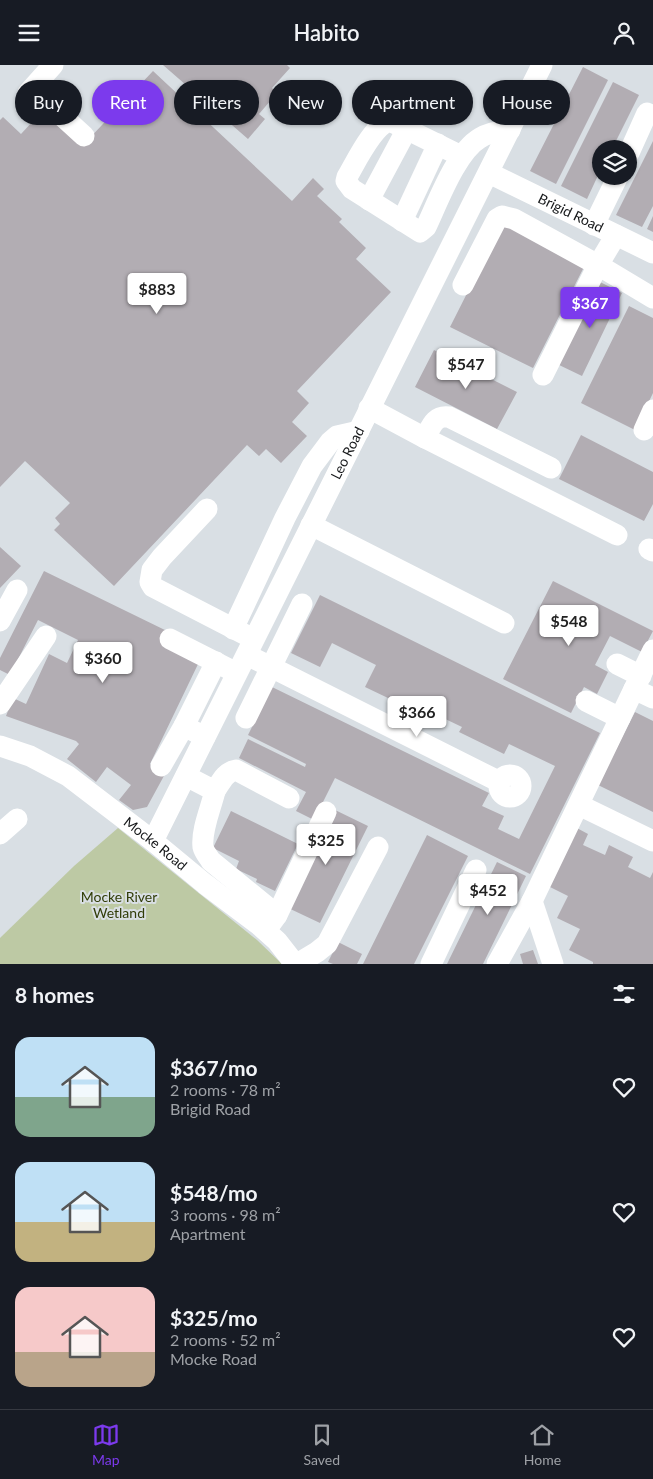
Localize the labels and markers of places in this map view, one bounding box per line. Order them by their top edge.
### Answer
pin: $883 [127,273,187,315]
pin: $367 [560,287,620,329]
pin: $547 [436,347,496,390]
pin: $548 [539,605,599,647]
pin: $360 [73,641,133,684]
pin: $366 [387,695,447,738]
pin: $325 [296,823,356,866]
pin: $452 [458,873,518,916]

